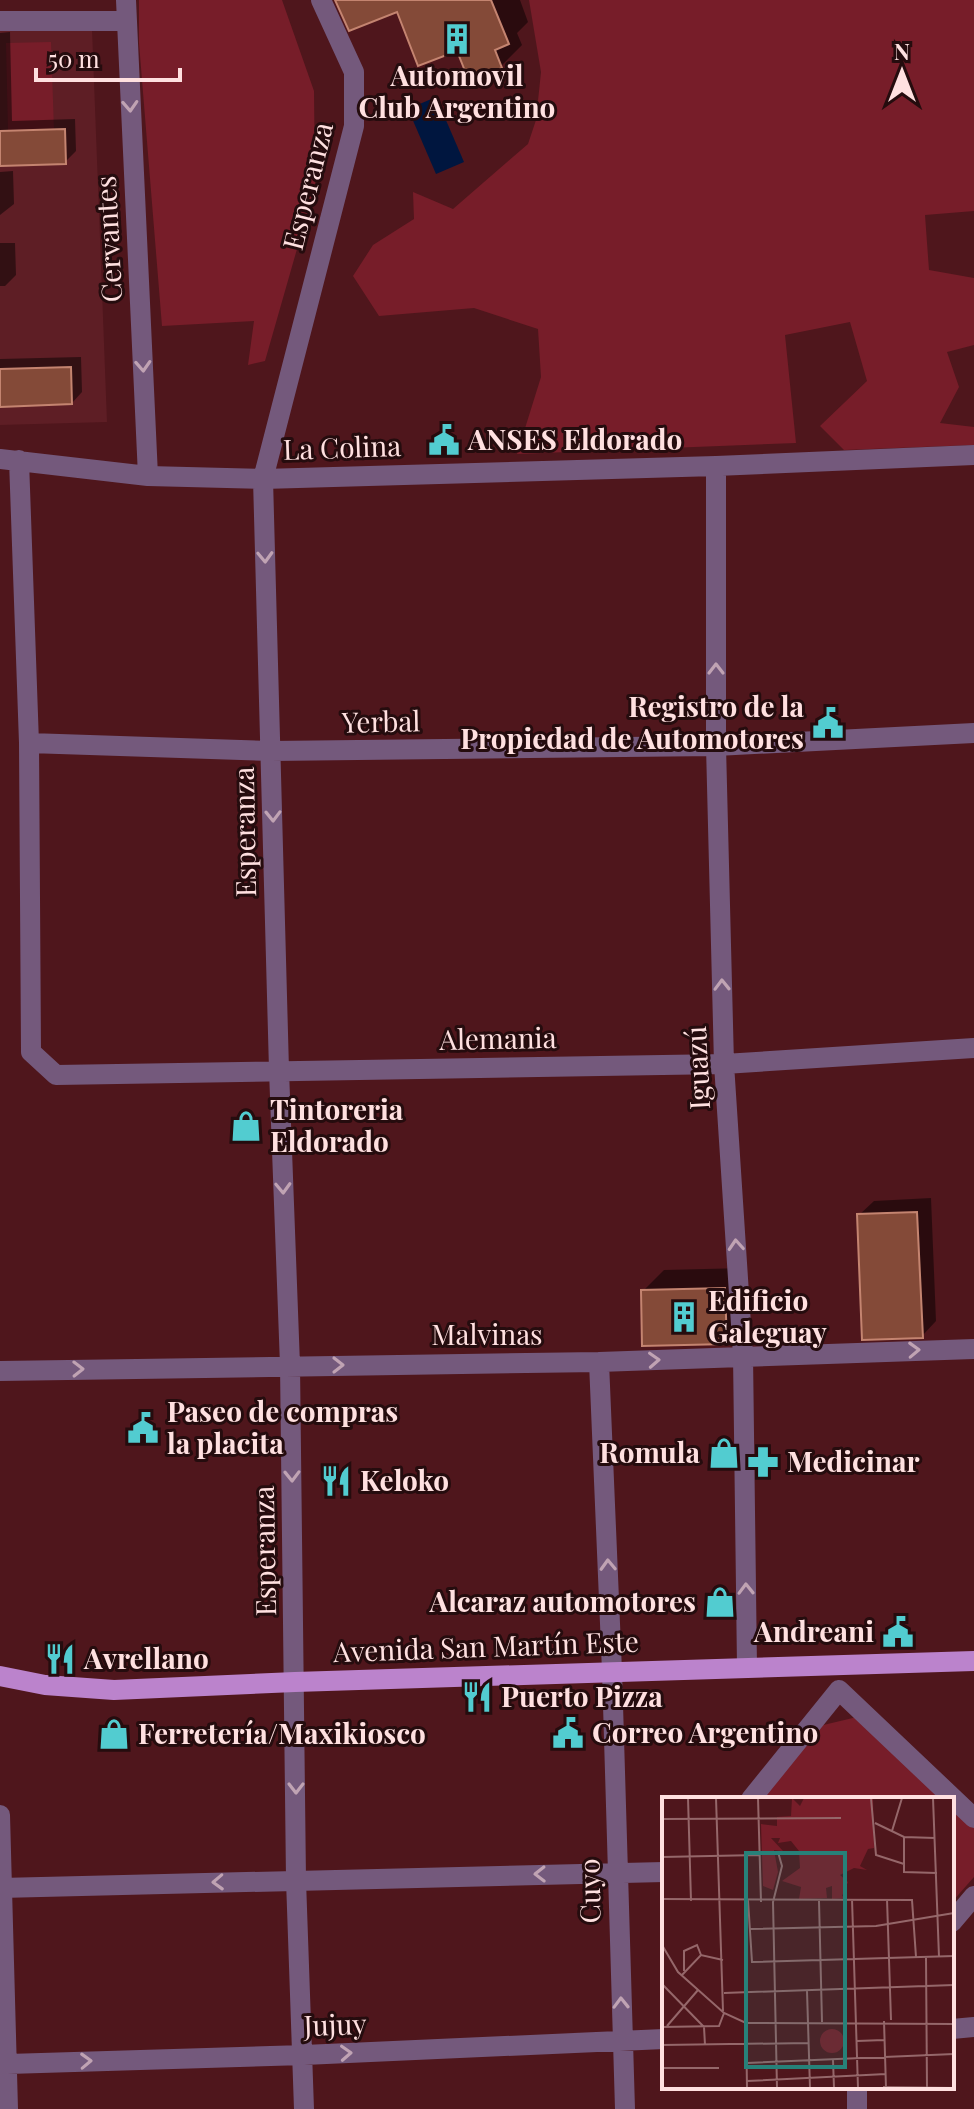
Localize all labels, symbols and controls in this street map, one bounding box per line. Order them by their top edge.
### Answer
building icon: Automovil Club Argentino [440,22,474,56]
scale bar [36,32,180,82]
north arrow [862,32,942,112]
text: N [894,36,910,66]
text: 50 m [48,42,100,74]
place label: Automovil Club Argentino [359,56,555,125]
one-way arrow [122,100,139,113]
street label: Esperanza [273,118,340,253]
street label: Cervantes [86,175,129,303]
one-way arrow [134,360,151,373]
place label: ANSES Eldorado [467,420,682,457]
public building icon: ANSES Eldorado [427,423,461,457]
street label: La Colina [282,426,402,467]
one-way arrow [256,551,274,564]
one-way arrow [707,662,725,675]
place label: Registro de la Propiedad de Automotores [460,687,804,756]
street label: Yerbal [340,701,421,740]
public building icon: Registro de la Propiedad de Automotores [811,706,845,740]
street label: Esperanza [224,766,263,898]
one-way arrow [264,810,281,823]
one-way arrow [714,978,731,991]
street label: Alemania [438,1018,557,1057]
street label: Iguazú [676,1025,717,1111]
place label: Tintoreria Eldorado [270,1090,404,1159]
shop icon: Tintoreria Eldorado [229,1109,263,1143]
one-way arrow [275,1182,292,1195]
one-way arrow [728,1238,745,1251]
place label: Edificio Galeguay [708,1281,827,1350]
building icon: Edificio Galeguay [667,1300,701,1334]
street label: Malvinas [431,1315,543,1352]
one-way arrow [908,1342,921,1359]
one-way arrow [648,1351,661,1368]
one-way arrow [332,1356,345,1373]
one-way arrow [72,1360,85,1378]
place label: Paseo de compras la placita [167,1392,398,1461]
public building icon: Paseo de compras la placita [126,1411,160,1445]
place label: Romula [599,1433,700,1470]
shop icon: Romula [707,1436,741,1470]
place label: Medicinar [787,1442,920,1479]
pharmacy icon: Medicinar [746,1445,780,1479]
place label: Keloko [360,1461,449,1498]
restaurant icon: Keloko [319,1464,353,1498]
one-way arrow [283,1470,301,1483]
street label: Esperanza [244,1485,283,1617]
one-way arrow [600,1558,617,1571]
place label: Alcaraz automotores [429,1582,696,1619]
one-way arrow [737,1582,755,1595]
shop icon: Alcaraz automotores [703,1585,737,1619]
place label: Andreani [753,1612,874,1649]
public building icon: Andreani [881,1615,915,1649]
street label: Avenida San Martín Este [331,1622,639,1669]
place label: Avrellano [83,1639,209,1676]
restaurant icon: Avrellano [43,1642,77,1676]
place label: Puerto Pizza [501,1677,663,1714]
restaurant icon: Puerto Pizza [460,1680,494,1714]
place label: Correo Argentino [592,1713,818,1750]
place label: Ferretería/Maxikiosco [138,1714,426,1751]
public building icon: Correo Argentino [551,1716,585,1750]
shop icon: Ferretería/Maxikiosco [97,1717,131,1751]
one-way arrow [287,1782,305,1795]
inset map [662,1797,954,2089]
street label: Cuyo [569,1858,608,1924]
one-way arrow [533,1866,546,1883]
one-way arrow [211,1874,224,1891]
one-way arrow [613,1996,630,2009]
street label: Jujuy [302,2004,367,2043]
one-way arrow [340,2045,353,2062]
one-way arrow [80,2052,93,2069]

